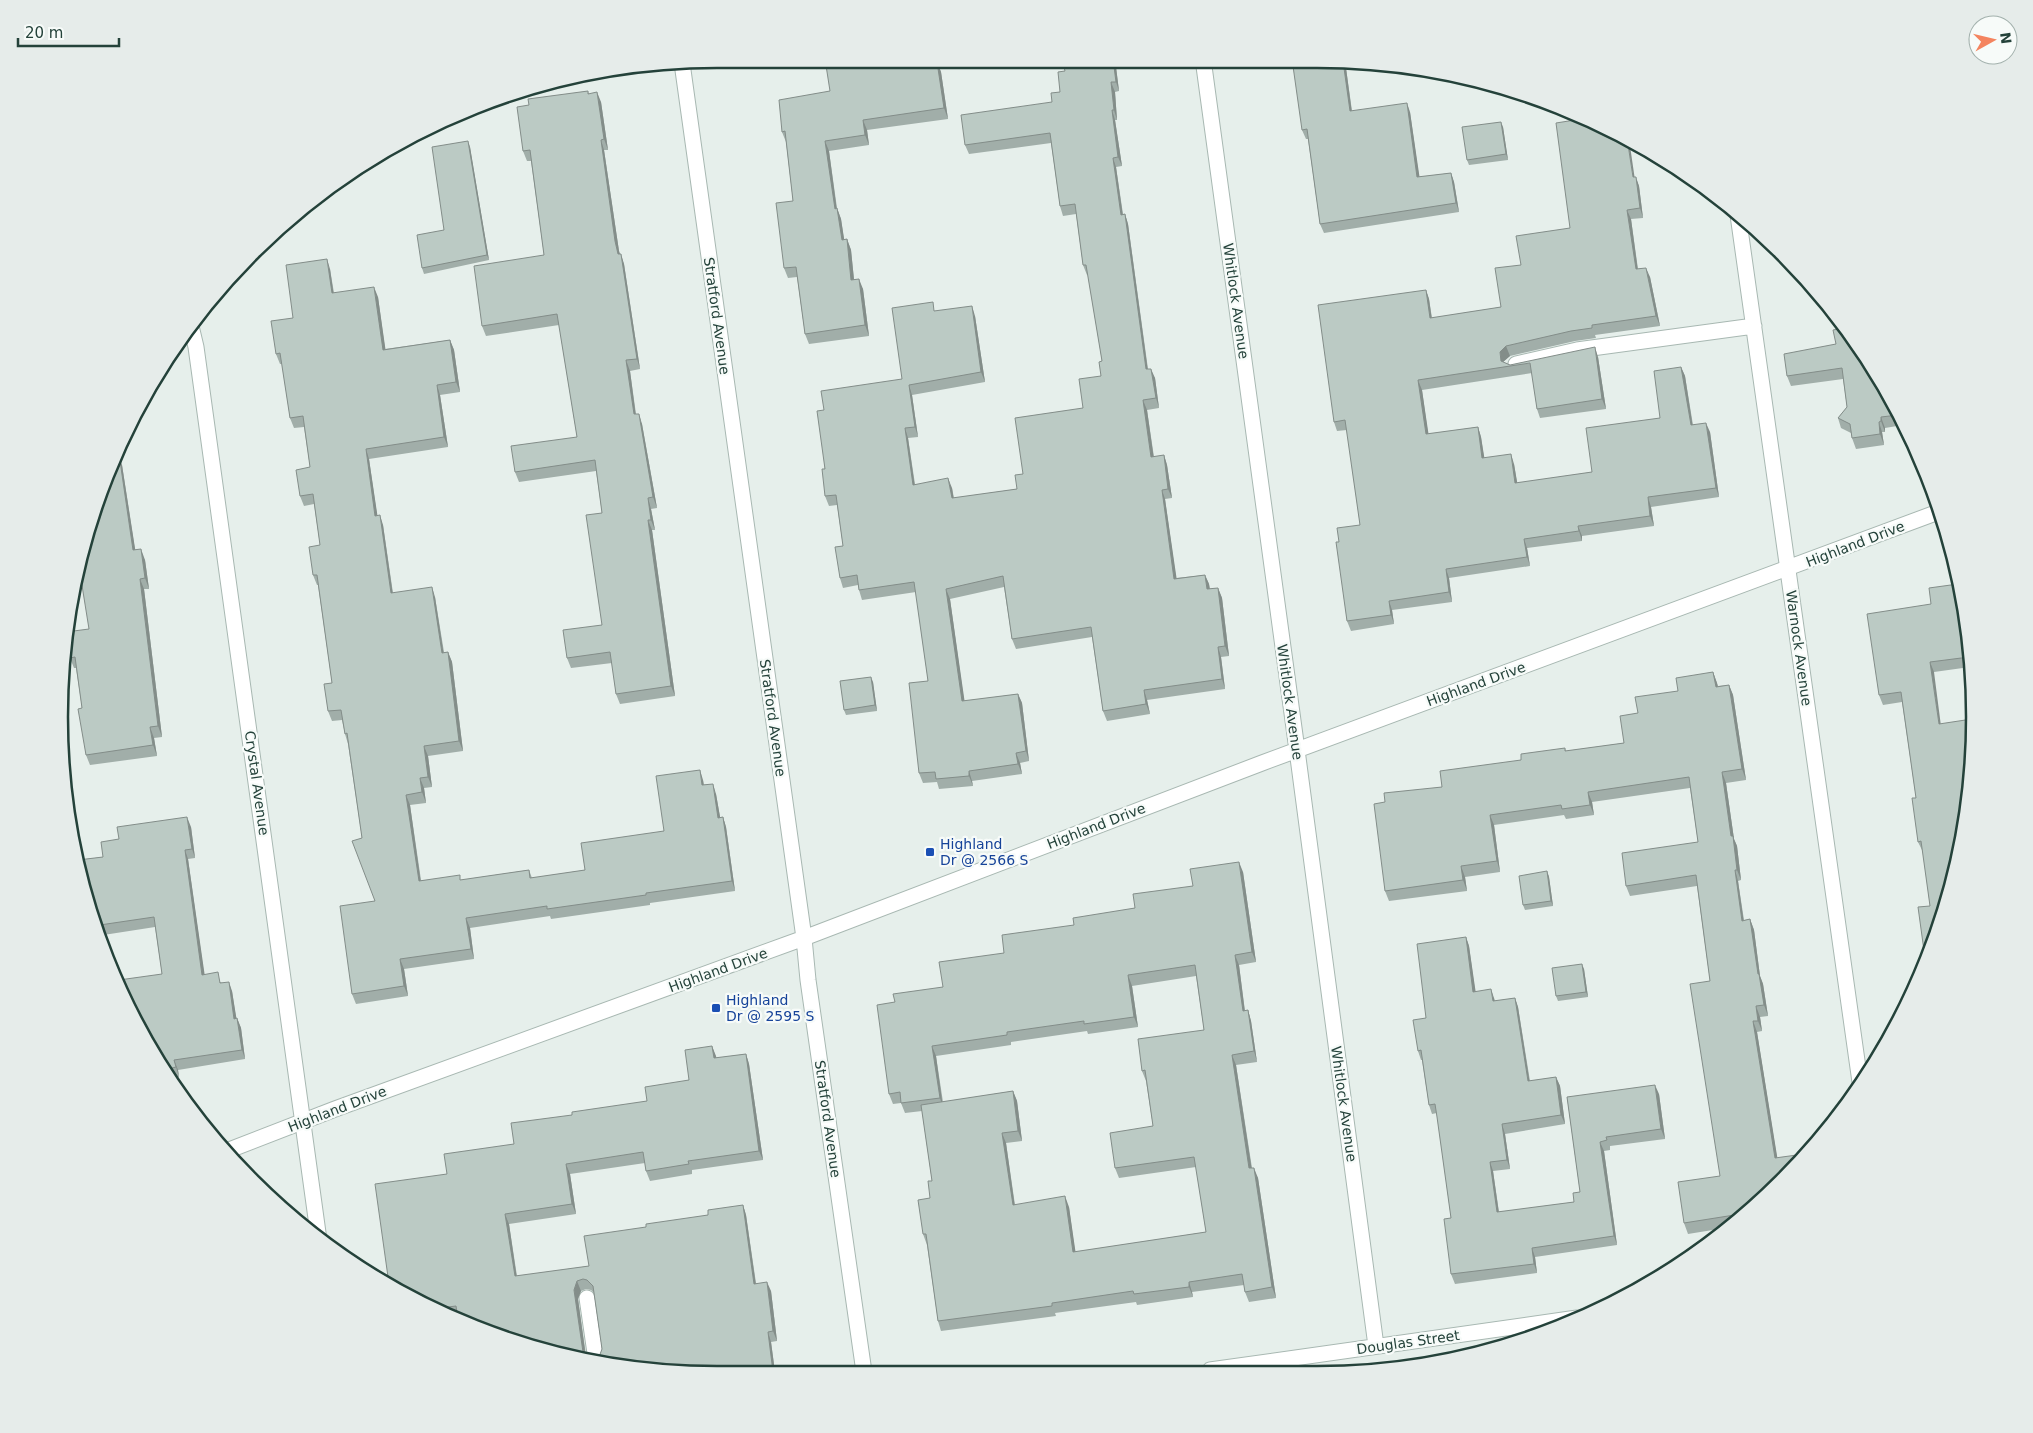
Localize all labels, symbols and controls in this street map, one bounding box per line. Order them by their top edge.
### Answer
scale bar [18,15,119,47]
north arrow [1968,15,2018,65]
text: 20 m [25,24,63,42]
text: N [1997,31,2015,45]
street label: Whitlock Avenue [1220,242,1252,360]
street label: Stratford Avenue [701,256,733,376]
street label: Highland Drive [1803,518,1907,570]
street label: Warnock Avenue [1783,589,1815,707]
street label: Whitlock Avenue [1274,643,1306,761]
street label: Stratford Avenue [757,658,789,778]
street label: Highland Drive [1424,659,1528,709]
street label: Crystal Avenue [242,730,272,836]
street label: Highland Drive [1044,800,1148,852]
place label: Highland Dr @ 2566 S [940,836,1029,868]
marker: Highland Dr @ 2566 S [924,846,936,858]
street label: Highland Drive [666,945,770,995]
place label: Highland Dr @ 2595 S [726,992,815,1024]
marker: Highland Dr @ 2595 S [710,1002,722,1014]
street label: Whitlock Avenue [1328,1045,1360,1163]
street label: Stratford Avenue [812,1059,844,1179]
street label: Highland Drive [285,1083,389,1135]
street label: Douglas Street [1355,1327,1461,1357]

